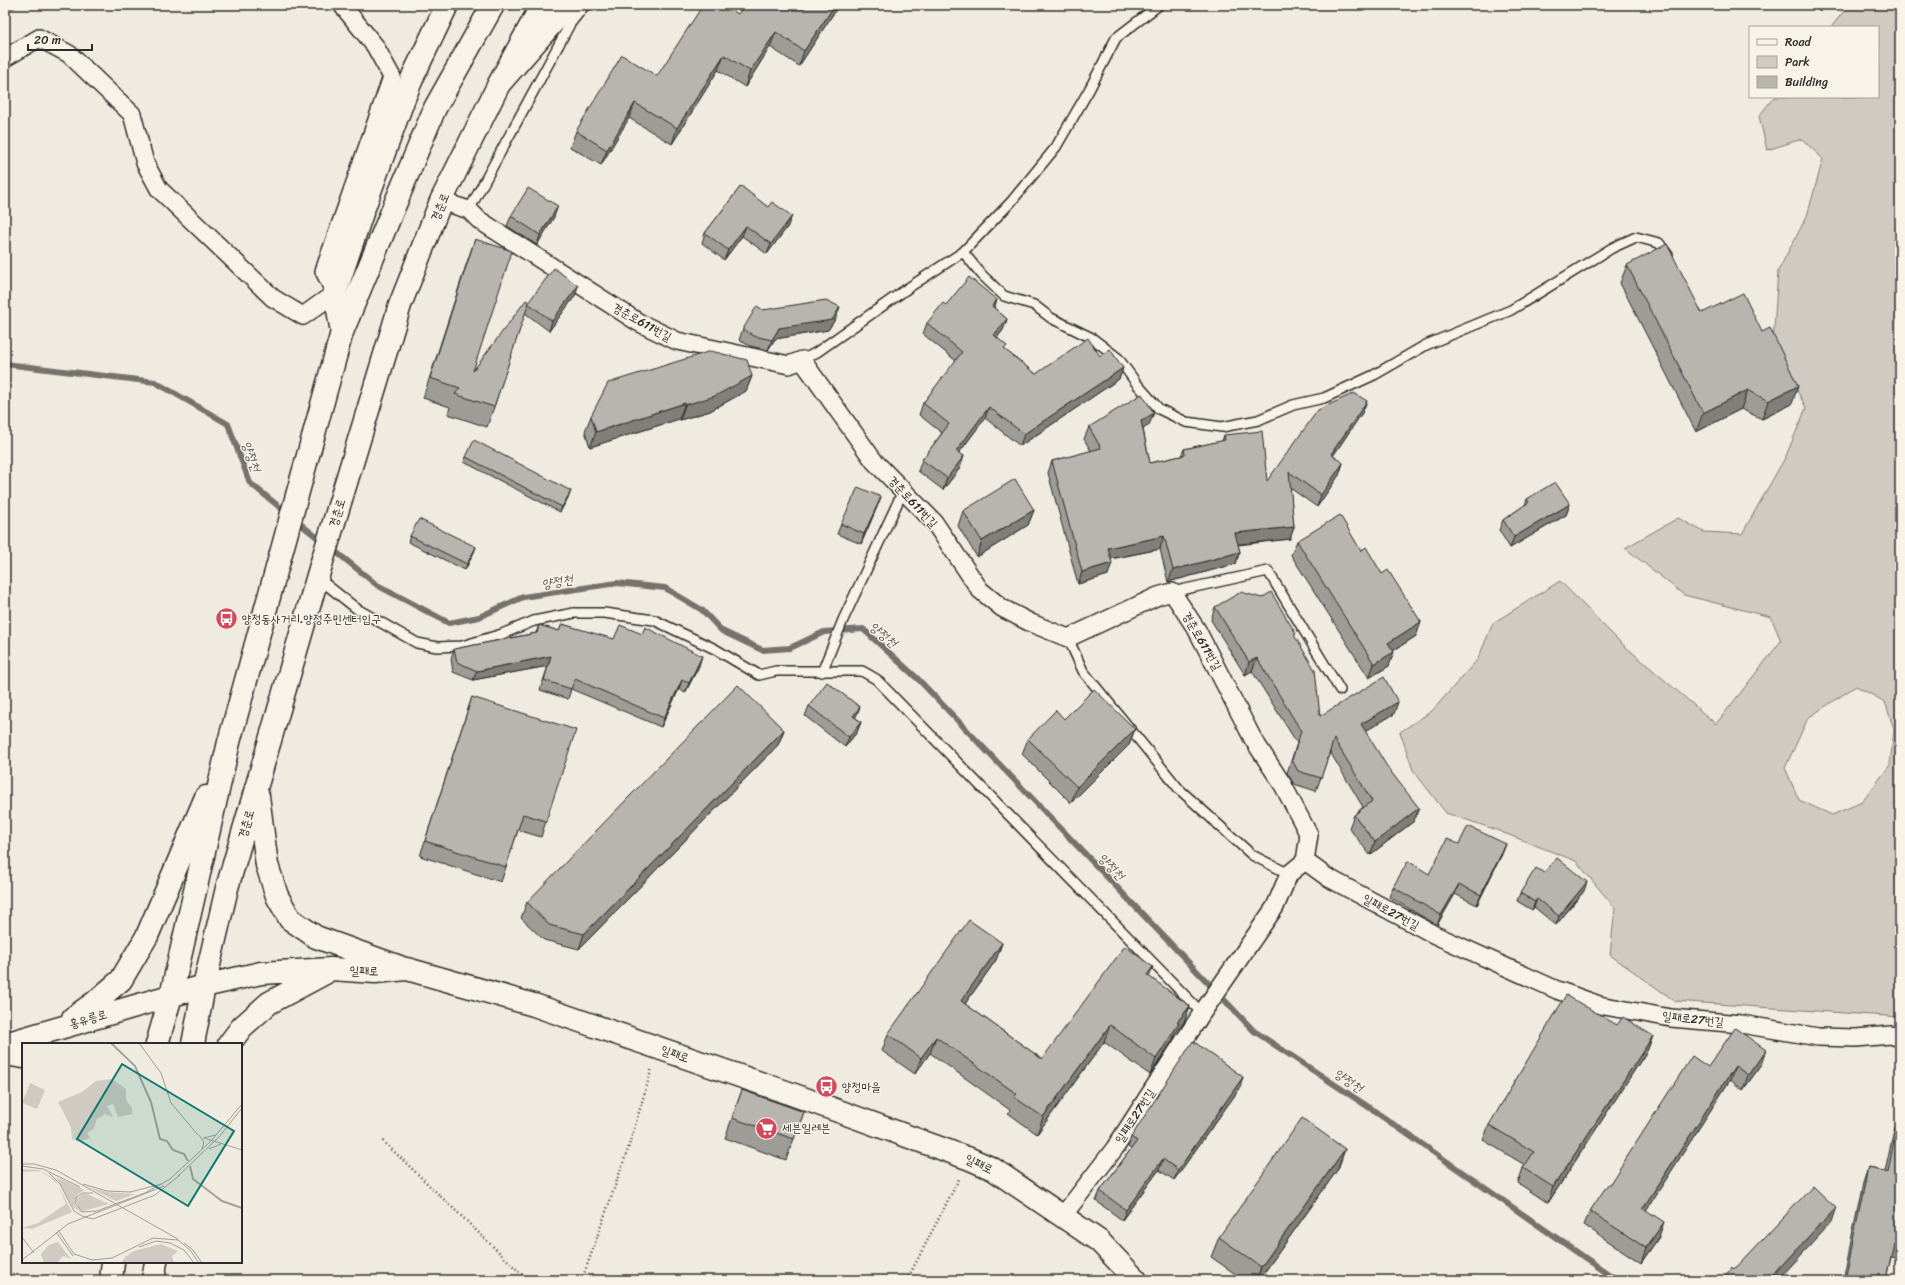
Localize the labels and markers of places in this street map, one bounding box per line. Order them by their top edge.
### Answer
bus stop icon: 양정동사거리.양정주민센터입구 [213,606,239,632]
place label: 양정동사거리.양정주민센터입구 [242,608,381,630]
bus stop icon: 양정마을 [813,1074,839,1100]
place label: 양정마을 [842,1076,881,1098]
supermarket icon: 세븐일레븐 [753,1115,779,1141]
place label: 세븐일레븐 [782,1117,830,1139]

